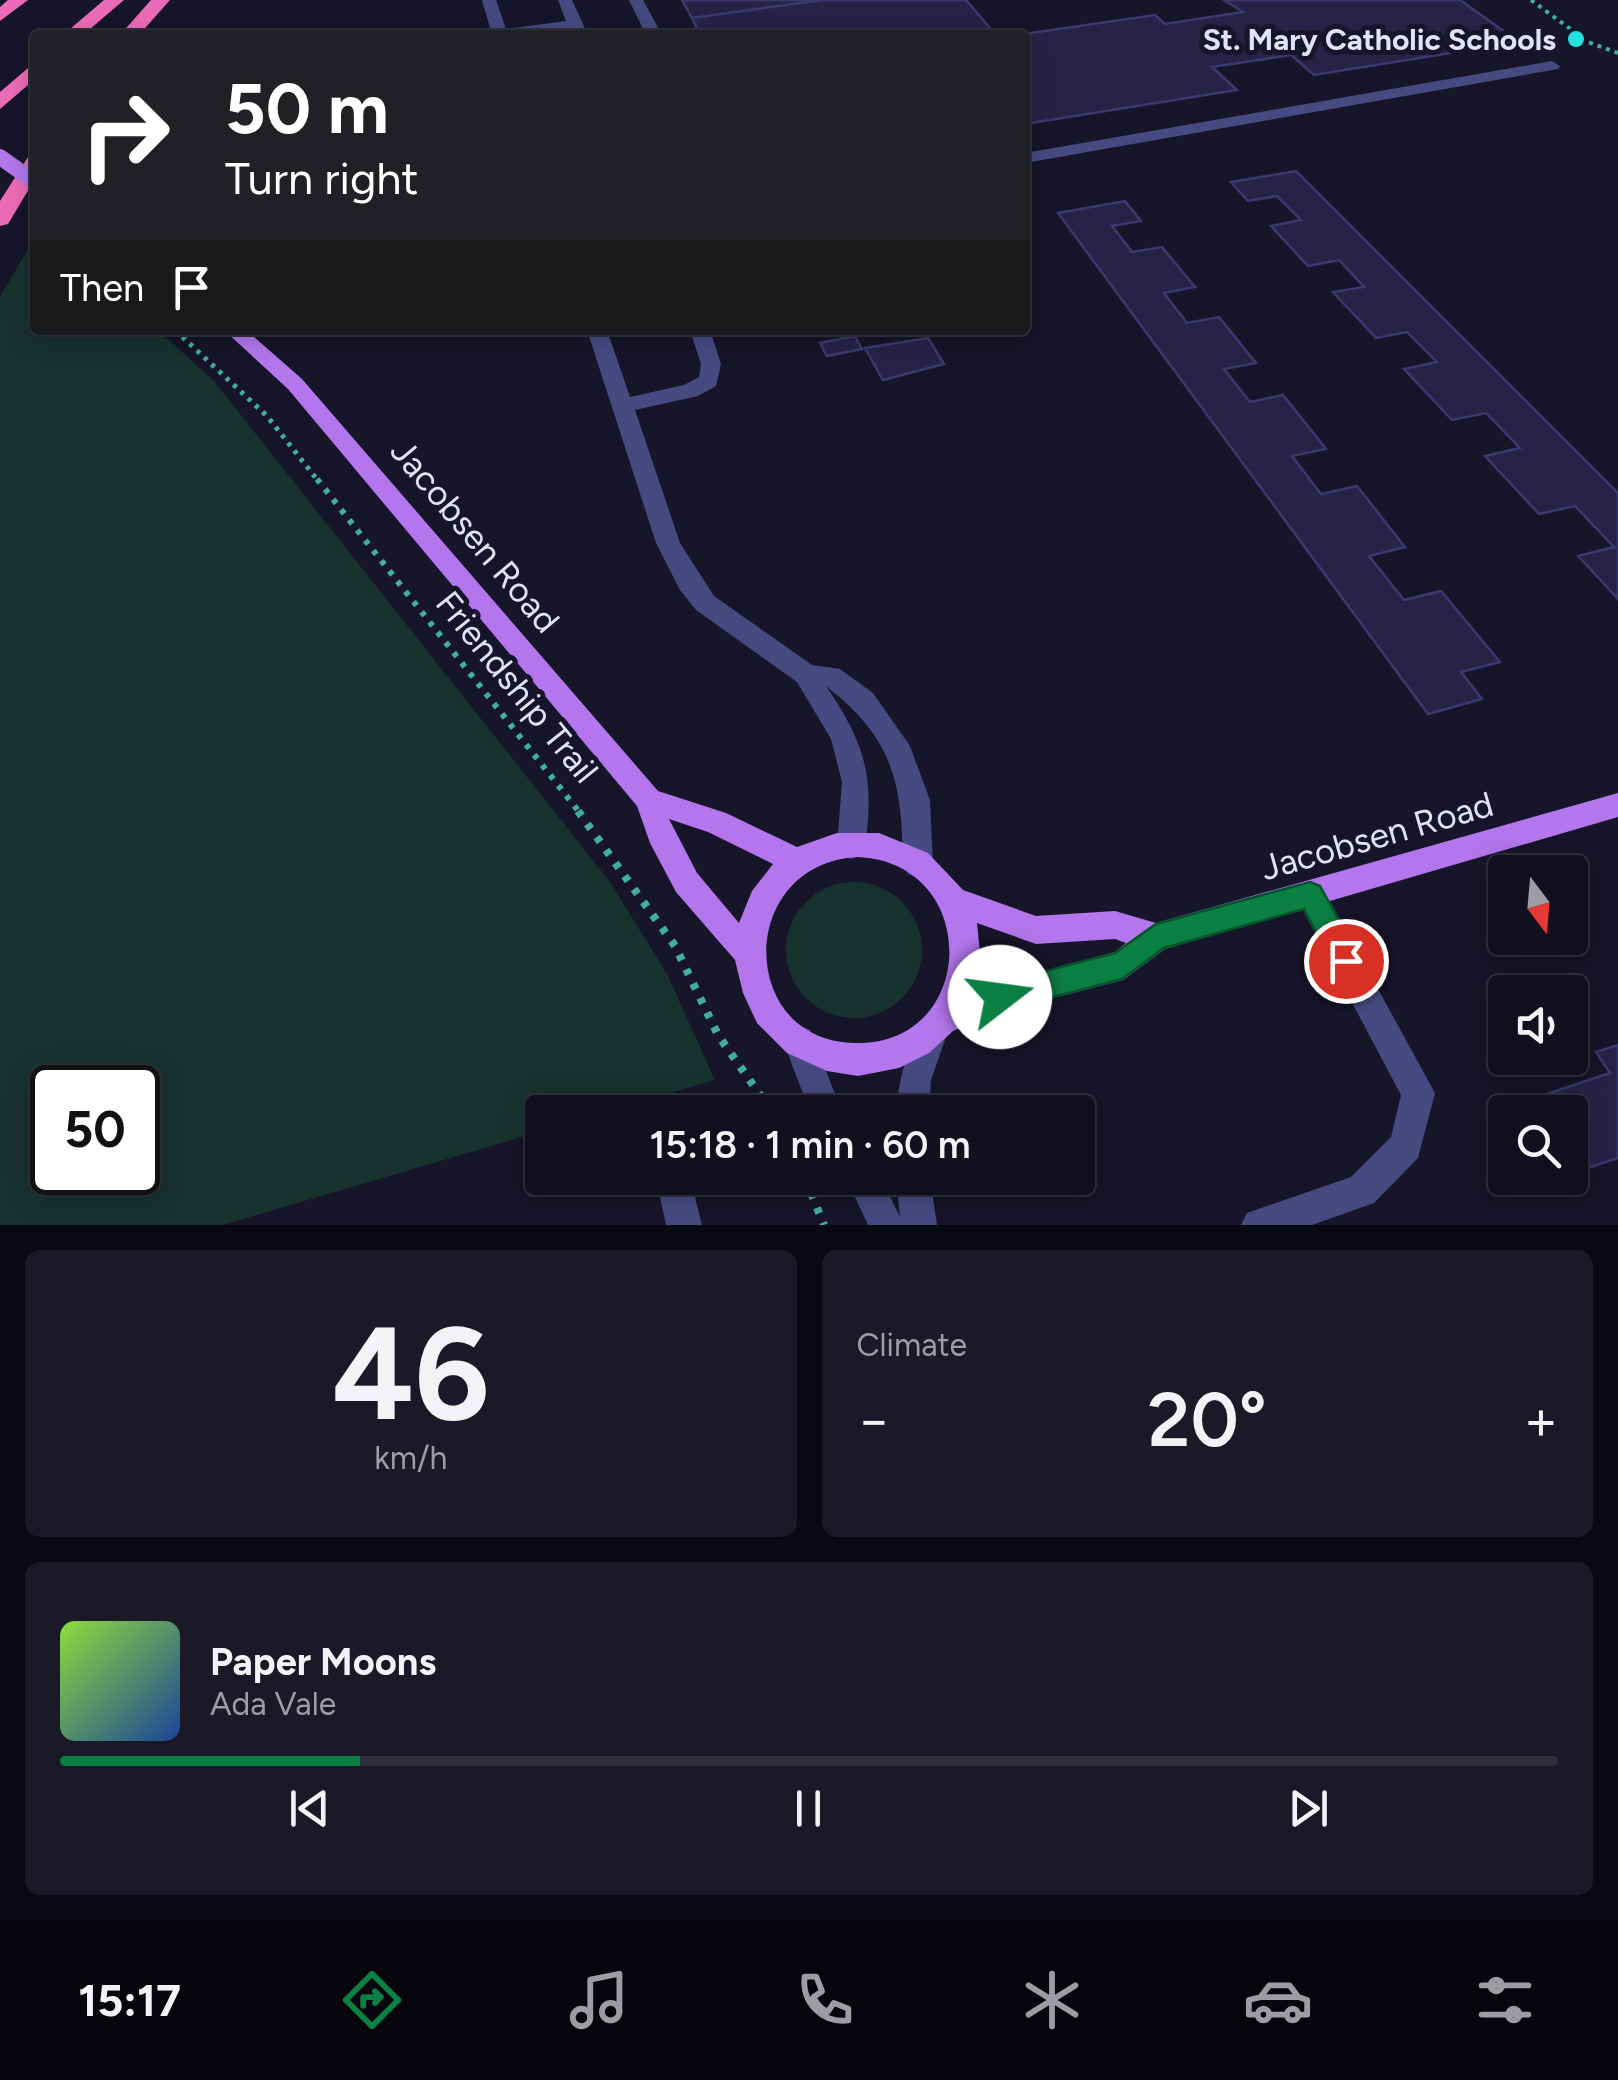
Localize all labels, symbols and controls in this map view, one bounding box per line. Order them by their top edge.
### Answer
place label: St. Mary Catholic Schools [1203,21,1556,58]
marker: St. Mary Catholic Schools [1565,28,1587,50]
text: 50 m [225,66,389,151]
icon: right [60,70,190,200]
text: Turn right [225,151,418,205]
icon: arrive [164,260,219,315]
text: Then [60,265,144,311]
street label: Jacobsen Road [382,431,568,641]
street label: Friendship Trail [427,583,607,791]
street label: Jacobsen Road [1256,783,1498,889]
north arrow [1488,855,1588,955]
map controls [1488,855,1588,1195]
pin [1304,919,1389,1004]
icon: arrive [1319,934,1374,989]
position arrow [948,945,1052,1049]
button: sound [1488,975,1588,1075]
speed limit sign: 50 [30,1065,160,1195]
button: search [1488,1095,1588,1195]
text: 15:18 · 1 min · 60 m [649,1122,971,1168]
text: 46 [332,1296,490,1452]
text: Climate [857,1326,967,1364]
text: 20° [1148,1375,1267,1465]
text: − [857,1387,891,1453]
text: + [1524,1387,1558,1453]
text: km/h [374,1439,447,1477]
text: Paper Moons [210,1639,436,1685]
text: Ada Vale [210,1685,336,1723]
icon: previous [282,1781,337,1836]
icon: pause [781,1781,836,1836]
icon: next [1281,1781,1336,1836]
icon: directions [337,1965,407,2035]
icon: music [564,1965,634,2035]
icon: phone [790,1965,860,2035]
icon: climate [1017,1965,1087,2035]
icon: car [1243,1965,1313,2035]
icon: filters [1470,1965,1540,2035]
text: 15:17 [78,1973,181,2027]

